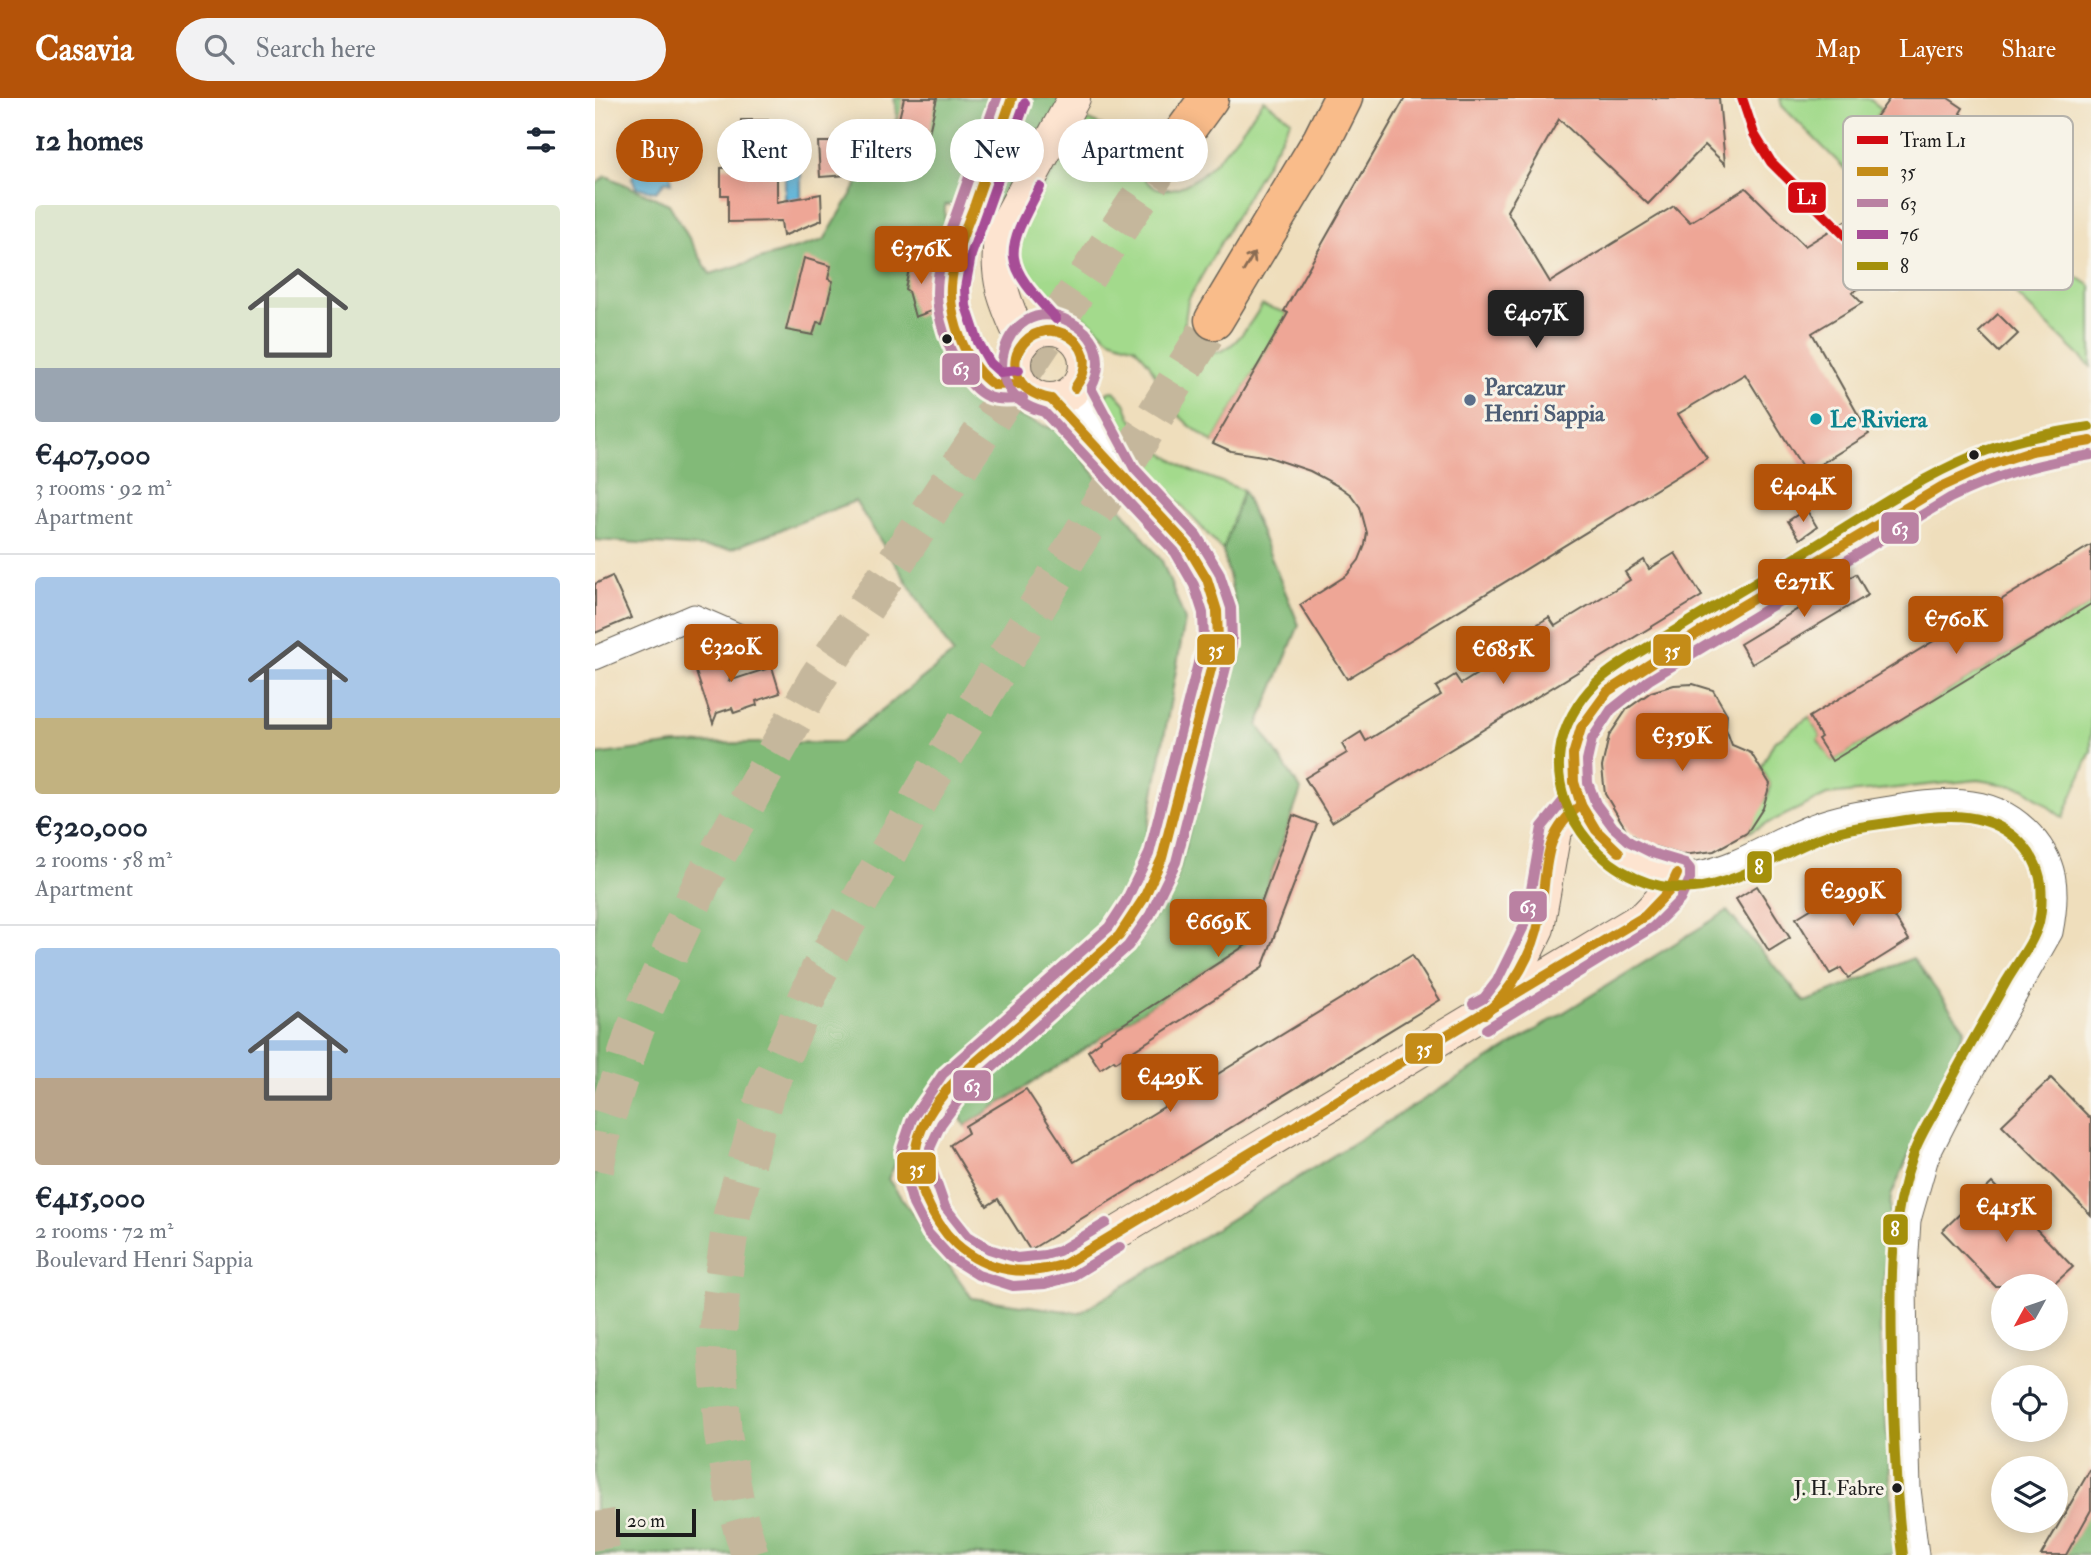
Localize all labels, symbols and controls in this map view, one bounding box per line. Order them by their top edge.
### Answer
search box [176,18,666,81]
text: Casavia [35,29,134,70]
icon: search [200,30,238,68]
text: Search here [256,33,376,65]
text: Map [1816,34,1861,65]
text: Layers [1899,34,1963,65]
text: Share [2001,34,2056,65]
legend [1843,116,2073,290]
chip: Buy [616,119,703,182]
chip: Rent [717,119,812,182]
chip: Filters [826,119,936,182]
chip: New [950,119,1044,182]
chip: Apartment [1058,119,1208,182]
icon: filters [522,121,560,159]
text: 12 homes [35,122,143,159]
text: Tram L1 [1900,129,1966,153]
text: 35 [1900,160,1916,184]
line badge: L1 [1787,181,1827,214]
text: L1 [1797,186,1817,210]
text: 63 [1900,192,1917,216]
text: 76 [1900,223,1920,247]
pin: €376K [872,226,970,286]
text: €376K [891,234,951,263]
icon: home [235,250,361,376]
one-way arrow [1242,252,1256,272]
text: 8 [1900,255,1909,279]
pin: €407K [1487,290,1585,350]
text: €407K [1504,298,1568,327]
unlabelled marker [940,332,954,346]
line badge: 63 [941,352,981,386]
text: 63 [953,357,969,381]
place label: Parcazur Henri Sappia [1484,373,1606,429]
marker: Parcazur Henri Sappia [1462,392,1478,408]
place label: Le Riviera [1830,405,1929,434]
marker: Le Riviera [1808,411,1824,427]
text: €407,000 [35,436,151,473]
unlabelled marker [1967,448,1981,462]
pin: €404K [1754,464,1852,524]
text: €404K [1770,472,1836,501]
text: 3 rooms · 92 m² [35,473,172,502]
text: Apartment [35,502,133,531]
line badge: 63 [1880,511,1920,545]
text: 63 [1892,517,1908,541]
pin: €271K [1755,560,1853,619]
text: €271K [1774,567,1834,596]
pin: €760K [1907,596,2005,656]
text: €760K [1924,604,1988,633]
icon: home [235,622,361,748]
pin: €320K [682,624,780,684]
pin: €685K [1454,626,1552,686]
text: €320K [700,632,762,661]
line badge: 35 [1196,633,1236,666]
line badge: 35 [1652,633,1692,667]
text: €685K [1472,634,1534,663]
text: 35 [1208,638,1224,662]
text: 35 [1664,639,1680,663]
pin: €359K [1633,714,1731,773]
text: €359K [1652,721,1712,750]
text: €320,000 [35,808,148,845]
text: 2 rooms · 58 m² [35,845,172,874]
line badge: 8 [1746,850,1773,884]
text: 8 [1755,856,1764,880]
pin: €299K [1804,868,1902,928]
text: Apartment [35,874,133,903]
text: €299K [1821,876,1885,905]
line badge: 63 [1508,890,1548,923]
text: 63 [1520,895,1536,919]
pin: €669K [1169,900,1267,959]
text: €669K [1186,907,1250,936]
icon: home [235,993,361,1119]
line badge: 35 [1404,1032,1444,1065]
text: 35 [1416,1037,1432,1061]
pin: €429K [1121,1054,1219,1114]
text: €429K [1137,1062,1203,1091]
line badge: 63 [952,1069,992,1102]
text: 63 [964,1074,980,1098]
line badge: 35 [896,1151,937,1185]
text: 35 [909,1157,925,1181]
text: €415,000 [35,1179,145,1216]
pin: €415K [1957,1184,2055,1244]
text: €415K [1976,1192,2036,1221]
line badge: 8 [1882,1213,1909,1246]
text: 2 rooms · 72 m² [35,1216,173,1245]
text: 8 [1891,1218,1900,1242]
text: Boulevard Henri Sappia [35,1245,253,1274]
north arrow [1991,1274,2069,1351]
map controls [1991,1274,2068,1533]
button: locate [1991,1365,2068,1442]
button: layers [1991,1456,2068,1533]
place label: J. H. Fabre [1793,1475,1884,1502]
marker: J. H. Fabre [1890,1481,1904,1495]
scale bar [616,1506,697,1538]
text: 20 m [627,1509,665,1533]

